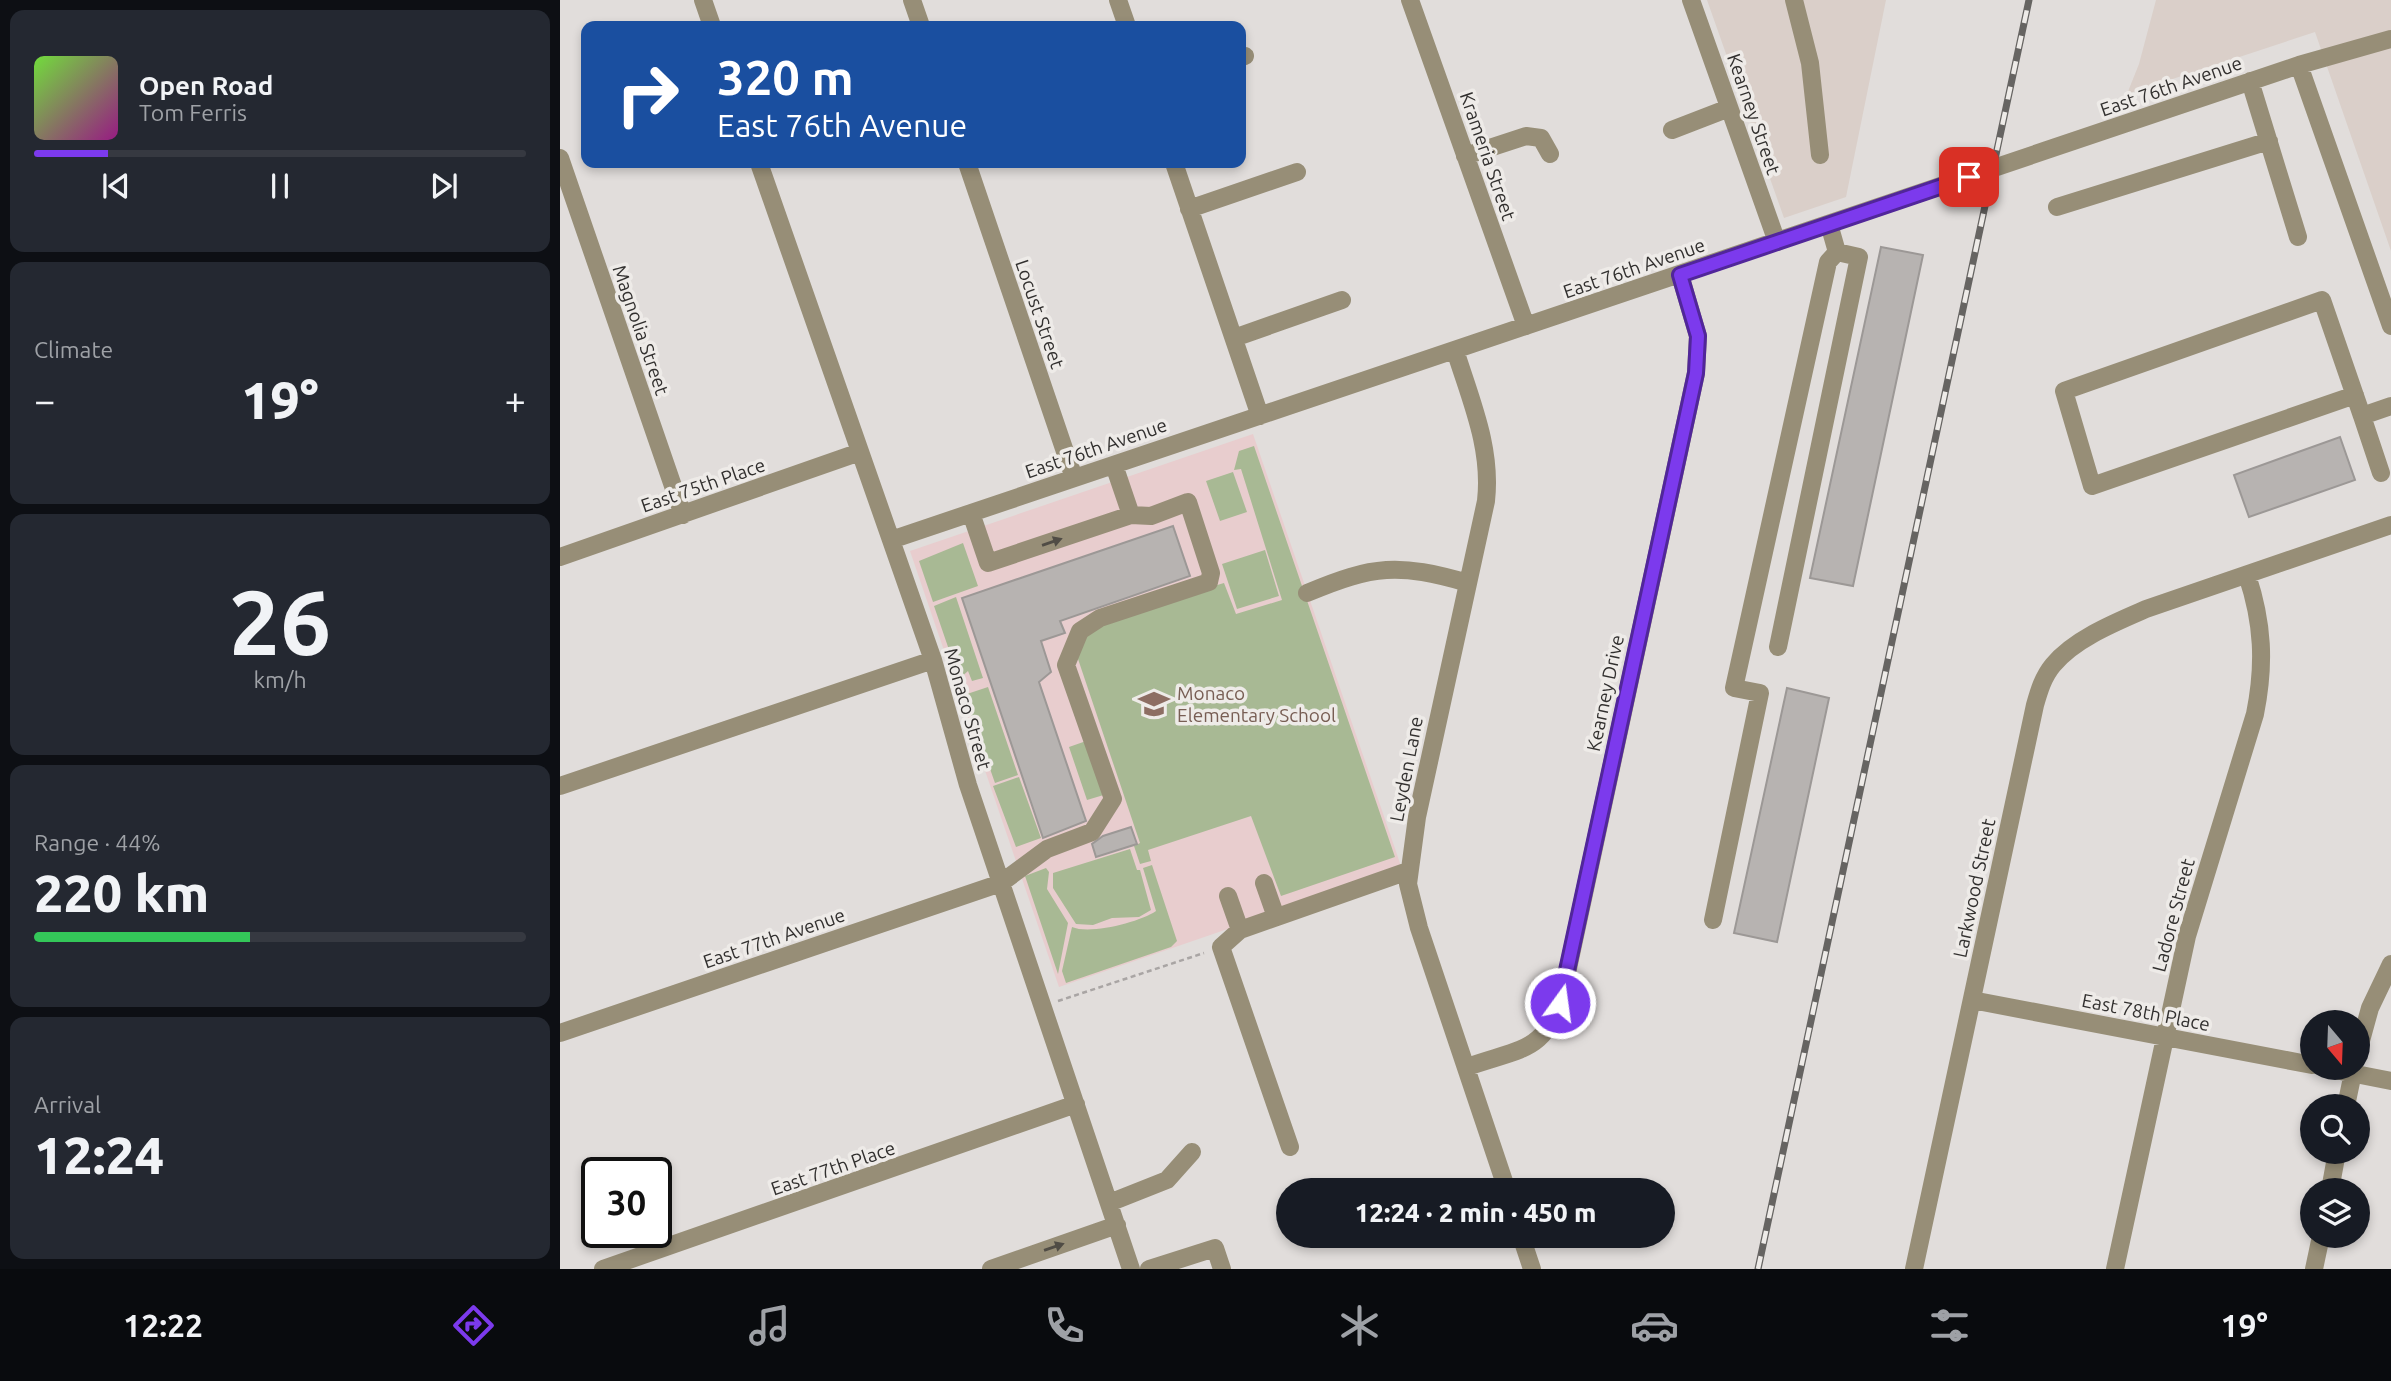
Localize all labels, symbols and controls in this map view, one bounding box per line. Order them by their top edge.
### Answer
icon: right [602,49,693,140]
text: 320 m [717,49,854,104]
street label: Kearney Street [1723,51,1785,178]
street label: East 76th Avenue [2097,51,2245,121]
text: Open Road [139,71,273,100]
street label: Krameria Street [1456,89,1520,224]
text: Tom Ferris [139,100,247,125]
text: East 76th Avenue [717,107,967,143]
pin [1939,147,1999,207]
icon: arrive [1950,158,1988,196]
icon: previous [97,167,135,205]
icon: pause [261,167,299,205]
icon: next [425,167,463,205]
street label: East 76th Avenue [1560,233,1708,303]
street label: Locust Street [1011,257,1069,372]
street label: Magnolia Street [608,262,674,398]
text: Climate [34,337,113,362]
text: 19° [241,371,319,429]
text: − [34,379,55,421]
text: + [505,379,526,421]
street label: East 76th Avenue [1022,413,1170,483]
street label: East 75th Place [638,453,768,517]
one-way arrow [1042,536,1063,547]
text: 26 [229,570,331,672]
street label: Kearney Drive [1582,633,1628,753]
street label: Monaco Street [940,646,996,773]
text: km/h [253,667,307,692]
place label: Monaco Elementary School [1177,682,1336,726]
school or university icon: Monaco Elementary School [1137,687,1171,721]
street label: Leyden Lane [1385,714,1427,824]
street label: Larkwood Street [1949,816,2000,960]
text: Range · 44% [34,830,161,855]
street label: Ladore Street [2147,855,2199,974]
text: 220 km [34,864,209,922]
street label: East 77th Avenue [700,903,848,973]
position arrow [1523,966,1597,1040]
street label: East 78th Place [2080,989,2212,1035]
north arrow [2300,1010,2370,1080]
map controls [2300,1010,2370,1248]
text: Arrival [34,1092,101,1117]
button: search [2300,1094,2370,1164]
text: 12:24 [34,1126,164,1184]
street label: East 77th Place [768,1136,898,1200]
speed limit sign: 30 [581,1157,672,1248]
button: layers [2300,1178,2370,1248]
text: 12:24 · 2 min · 450 m [1355,1198,1596,1227]
one-way arrow [1043,1241,1064,1252]
icon: directions [449,1301,498,1350]
icon: music [745,1301,794,1350]
icon: phone [1040,1301,1089,1350]
icon: climate [1335,1301,1384,1350]
icon: car [1630,1301,1679,1350]
icon: filters [1925,1301,1974,1350]
text: 12:22 [123,1307,203,1343]
text: 19° [2220,1307,2268,1343]

